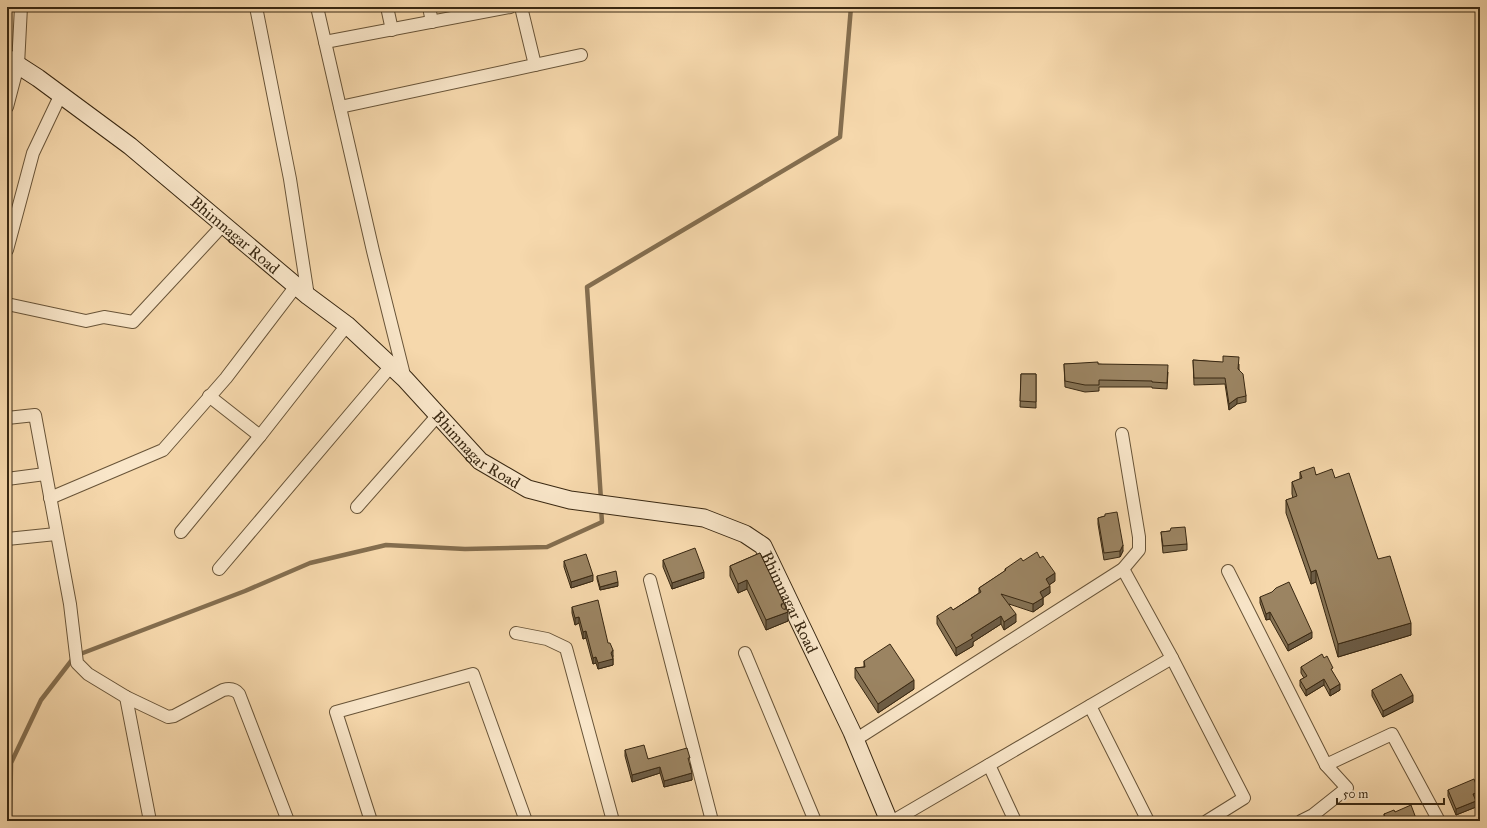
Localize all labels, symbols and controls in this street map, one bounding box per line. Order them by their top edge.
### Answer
street label: Bhimnagar Road [187,192,284,278]
street label: Bhimnagar Road [429,406,524,492]
street label: Bhimnagar Road [757,548,822,656]
scale bar [1337,780,1444,806]
text: 50 m [1343,787,1368,801]

